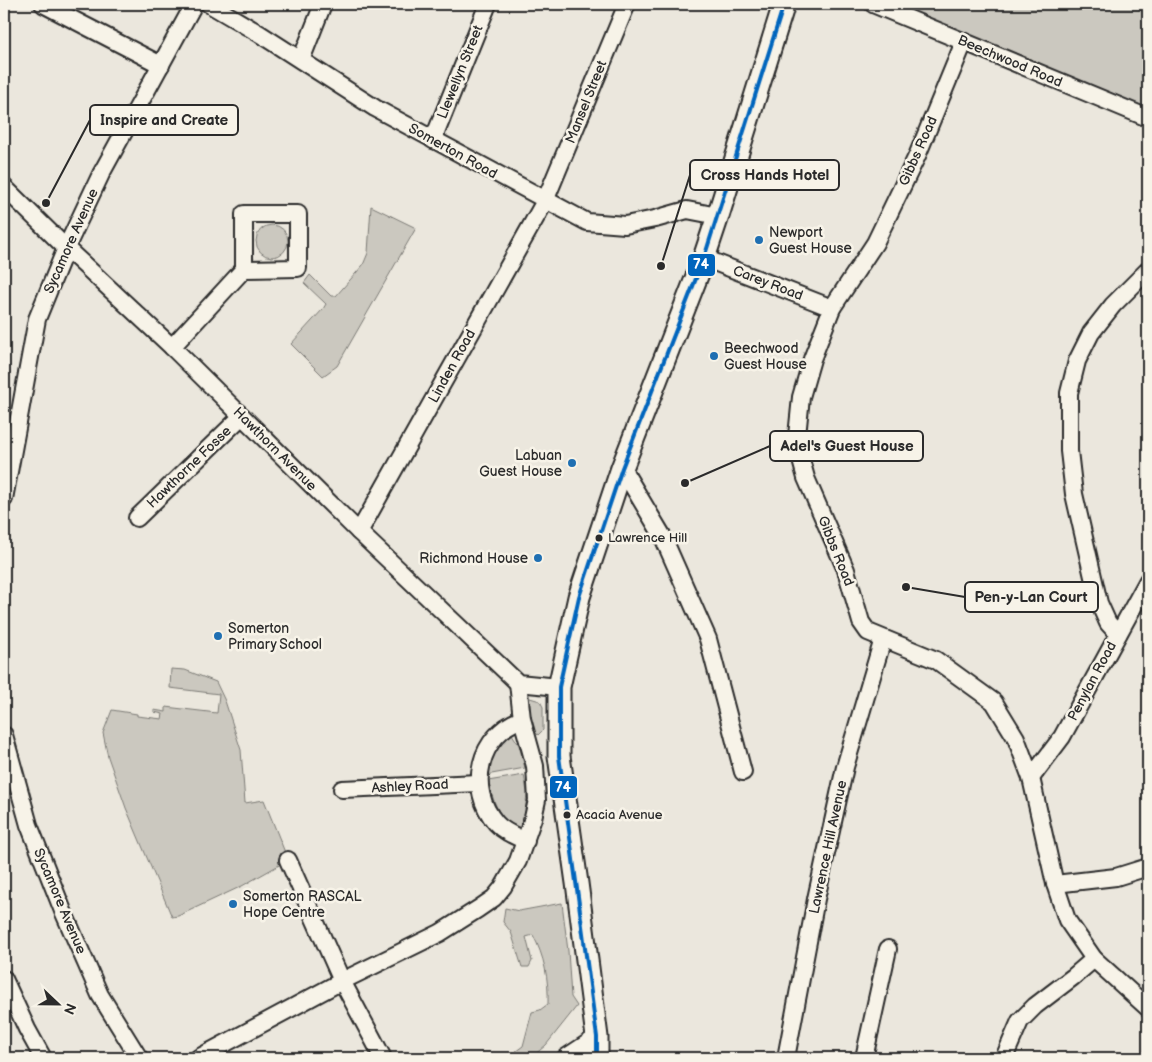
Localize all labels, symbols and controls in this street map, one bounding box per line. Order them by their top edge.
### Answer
street label: Llewellyn Street [434,22,487,121]
street label: Beechwood Road [955,31,1065,91]
street label: Mansel Street [562,57,611,146]
callout: Inspire and Create [90,105,238,135]
text: Inspire and Create [100,111,228,130]
street label: Gibbs Road [895,114,941,188]
street label: Somerton Road [406,120,500,182]
callout: Cross Hands Hotel [690,160,839,190]
text: Cross Hands Hotel [701,166,829,185]
street label: Sycamore Avenue [40,186,102,296]
place label: Newport Guest House [769,224,852,257]
marker: Newport Guest House [753,234,765,246]
line badge: 74 [687,253,716,277]
text: 74 [693,256,710,273]
street label: Carey Road [730,262,806,304]
street label: Linden Road [425,326,479,406]
place label: Beechwood Guest House [724,340,807,373]
marker: Beechwood Guest House [708,350,720,362]
street label: Hawthorn Avenue [230,404,320,494]
street label: Hawthorne Fosse [143,422,235,512]
callout: Adel's Guest House [770,431,923,461]
text: Adel's Guest House [779,437,914,456]
place label: Labuan Guest House [479,447,562,480]
marker: Labuan Guest House [566,457,578,469]
street label: Gibbs Road [814,513,858,589]
place label: Lawrence Hill [608,530,687,546]
marker: Lawrence Hill [594,533,604,543]
place label: Richmond House [419,550,528,567]
marker: Richmond House [532,552,544,564]
callout: Pen-y-Lan Court [965,582,1098,612]
text: Pen-y-Lan Court [974,588,1088,607]
place label: Somerton Primary School [228,620,322,653]
marker: Somerton Primary School [212,630,224,642]
street label: Penylan Road [1064,638,1120,724]
street label: Ashley Road [371,775,449,797]
line badge: 74 [549,775,578,799]
text: 74 [555,779,572,796]
street label: Lawrence Hill Avenue [806,779,850,915]
place label: Acacia Avenue [576,807,663,823]
marker: Acacia Avenue [562,810,572,820]
street label: Sycamore Avenue [30,846,90,956]
place label: Somerton RASCAL Hope Centre [243,888,362,921]
marker: Somerton RASCAL Hope Centre [227,898,239,910]
north arrow [32,980,82,1030]
text: N [60,1001,79,1017]

